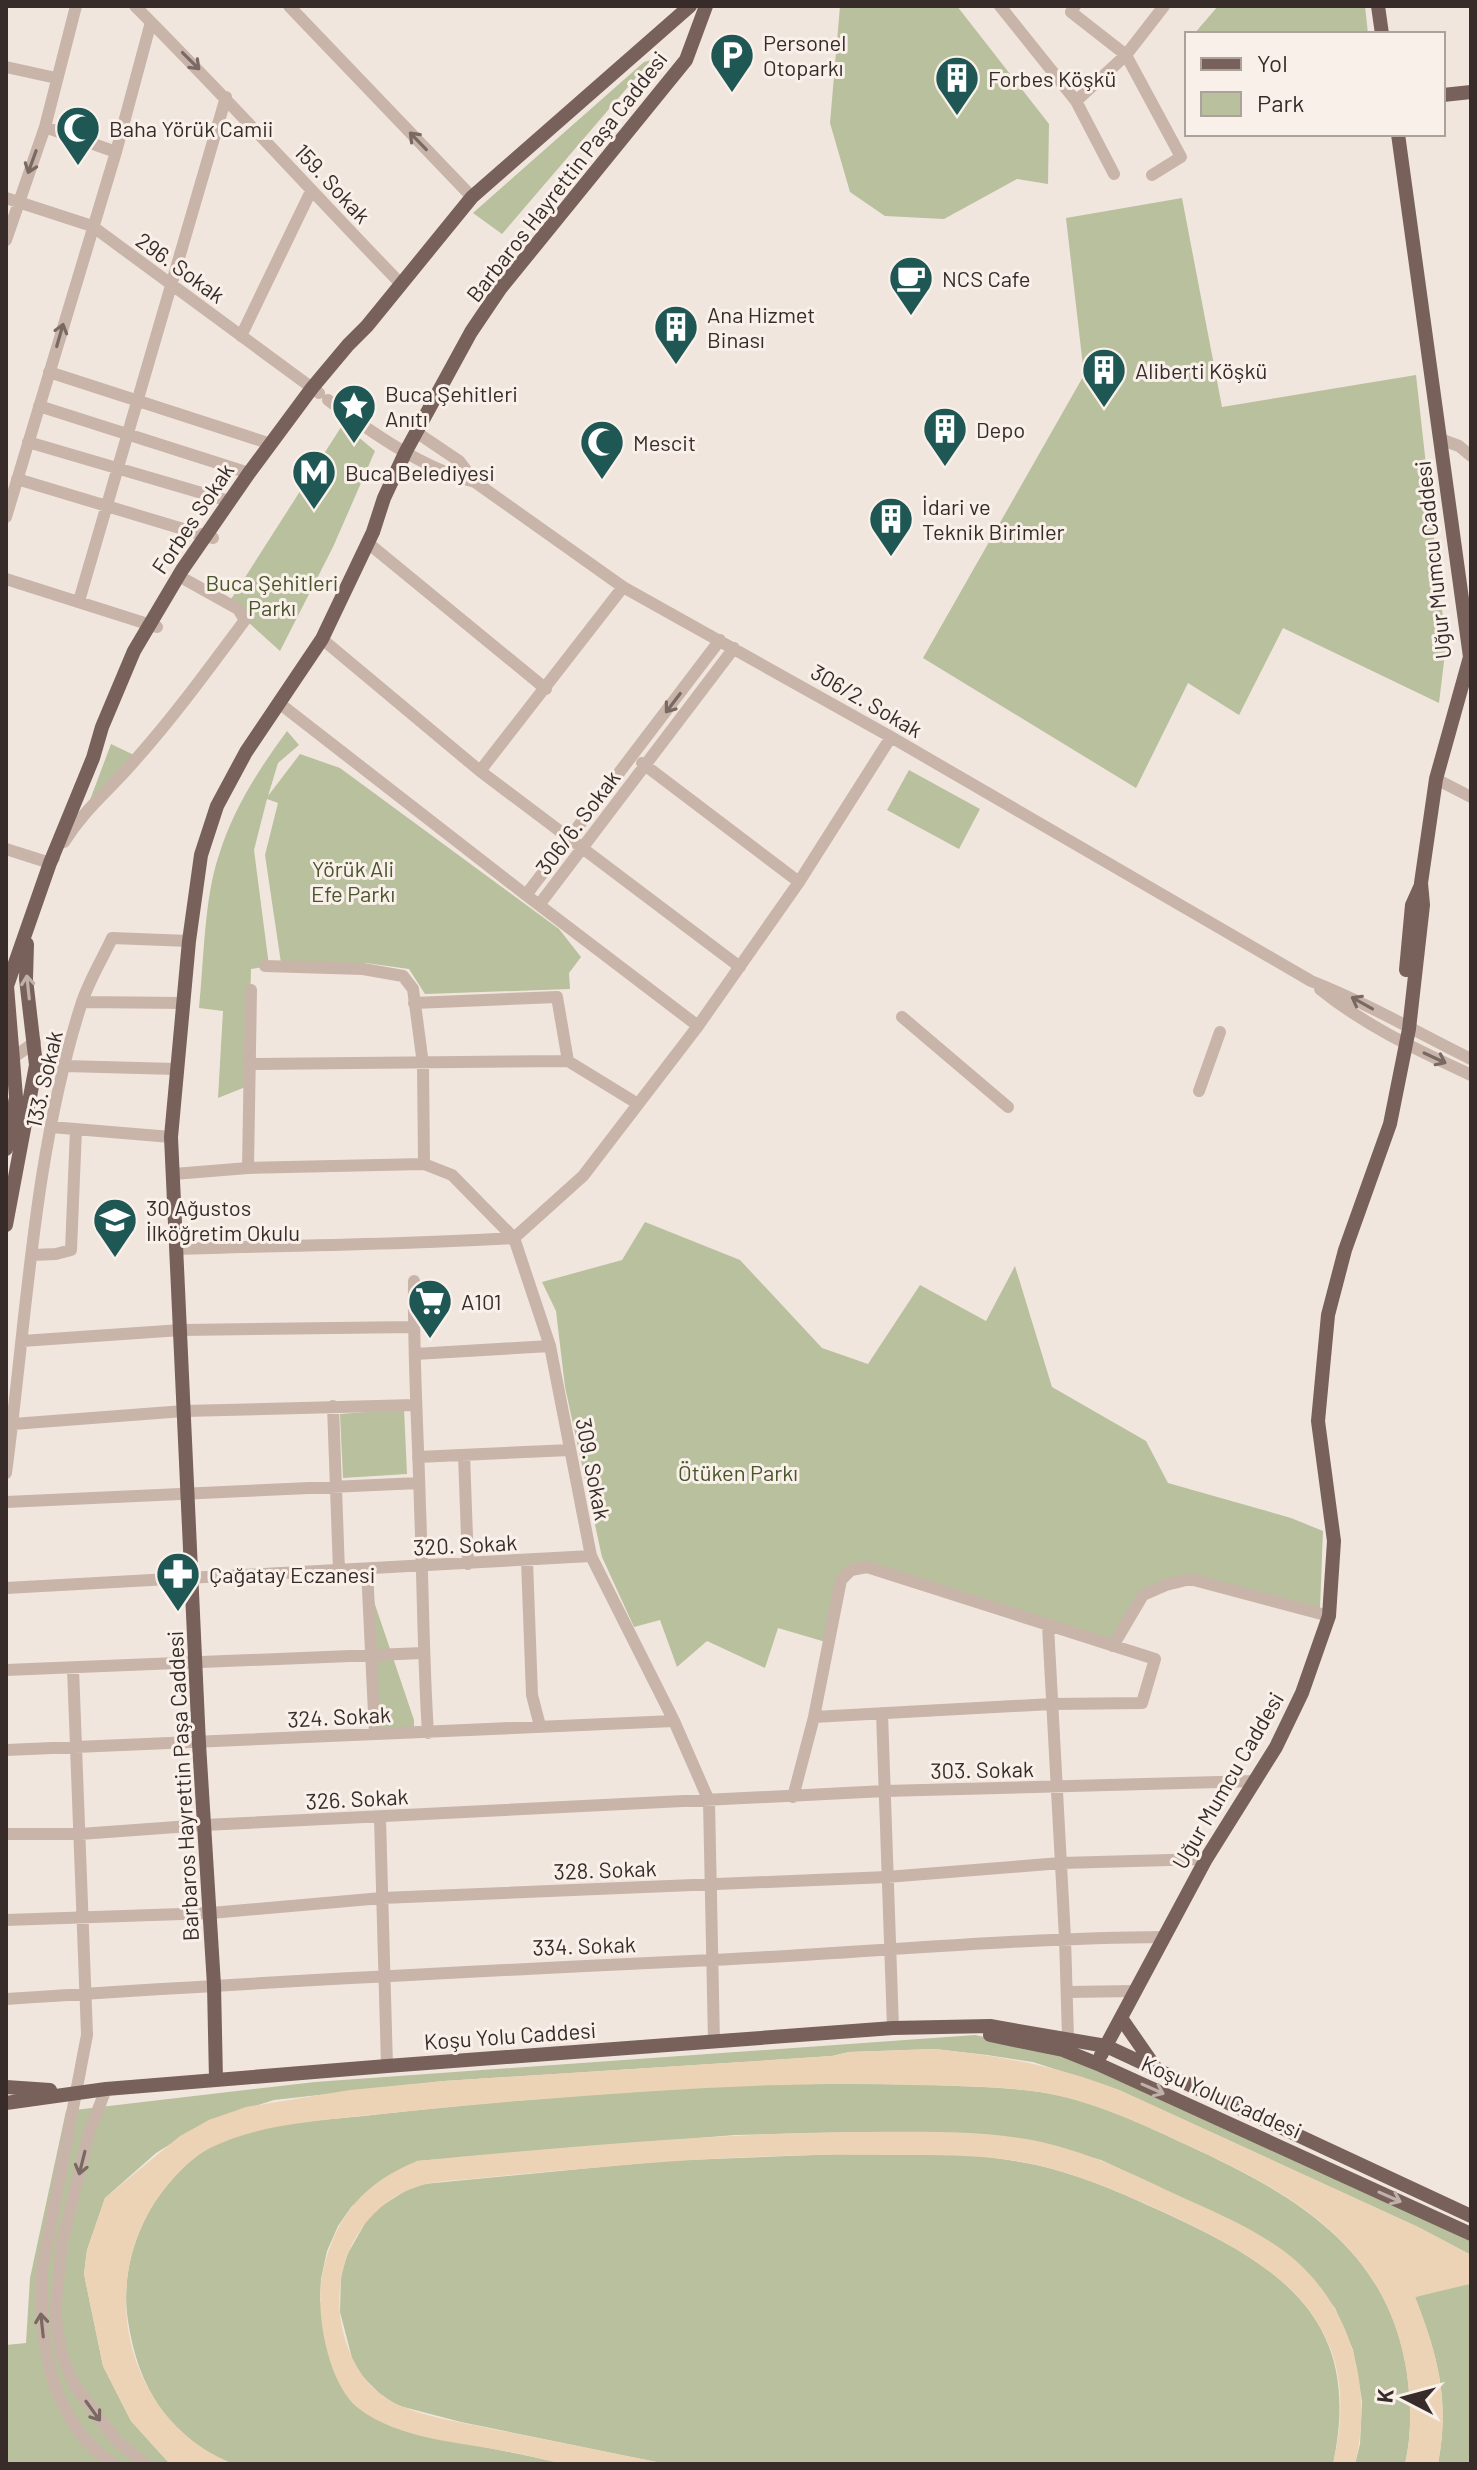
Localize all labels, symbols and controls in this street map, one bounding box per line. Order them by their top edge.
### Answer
place label: Personel Otoparkı [763,29,846,80]
parking icon: Personel Otoparkı [708,31,756,94]
legend [1185,32,1445,136]
street label: Barbaros Hayrettin Paşa Caddesi [460,46,672,306]
text: Yol [1257,48,1288,77]
one-way arrow [181,51,200,71]
building icon: Forbes Köşkü [933,54,981,117]
place label: Forbes Köşkü [988,65,1116,91]
text: Park [1257,88,1304,117]
mosque icon: Baha Yörük Camii [54,104,102,167]
place label: Baha Yörük Camii [109,115,273,141]
one-way arrow [408,131,427,151]
street label: 159. Sokak [290,138,376,228]
one-way arrow [24,149,39,174]
street label: 296. Sokak [132,226,230,308]
cafe icon: NCS Cafe [887,254,935,317]
place label: NCS Cafe [942,265,1030,291]
place label: Ana Hizmet Binası [707,301,815,352]
building icon: Ana Hizmet Binası [652,303,700,366]
one-way arrow [53,323,68,349]
building icon: Aliberti Köşkü [1080,346,1128,409]
place label: Aliberti Köşkü [1135,357,1267,383]
place label: Buca Şehitleri Anıtı [385,380,518,431]
place icon: Buca Şehitleri Anıtı [330,382,378,445]
building icon: Depo [921,405,969,468]
place label: Depo [976,416,1025,442]
mosque icon: Mescit [578,418,626,481]
place label: Mescit [633,429,696,455]
metro station icon: Buca Belediyesi [290,448,338,511]
street label: Forbes Sokak [145,458,239,578]
place label: Buca Belediyesi [345,459,495,485]
street label: Uğur Mumcu Caddesi [1409,459,1455,661]
place label: İdari ve Teknik Birimler [922,493,1065,544]
building icon: İdari ve Teknik Birimler [867,495,915,558]
park label: Buca Şehitleri Parkı [206,569,338,620]
street label: 306/2. Sokak [807,658,927,742]
one-way arrow [664,692,681,713]
street label: 306/6. Sokak [529,765,625,879]
park label: Yörük Ali Efe Parkı [311,855,395,906]
one-way arrow [20,974,35,1001]
one-way arrow [1350,995,1374,1010]
street label: 133. Sokak [19,1028,67,1130]
one-way arrow [1423,1051,1447,1066]
place label: 30 Ağustos İlköğretim Okulu [146,1194,300,1245]
school or university icon: 30 Ağustos İlköğretim Okulu [91,1196,139,1259]
supermarket icon: A101 [406,1277,454,1340]
place label: A101 [461,1288,502,1314]
street label: 309. Sokak [571,1416,617,1522]
park label: Ötüken Parkı [678,1459,798,1485]
street label: 320. Sokak [412,1528,518,1560]
pharmacy icon: Çağatay Eczanesi [154,1550,202,1613]
place label: Çağatay Eczanesi [209,1561,375,1587]
street label: Barbaros Hayrettin Paşa Caddesi [161,1630,203,1942]
street label: Uğur Mumcu Caddesi [1166,1687,1288,1873]
street label: 324. Sokak [287,1700,391,1732]
street label: 303. Sokak [930,1755,1034,1783]
street label: 326. Sokak [305,1782,409,1814]
street label: 328. Sokak [553,1854,657,1884]
street label: 334. Sokak [532,1930,636,1960]
street label: Koşu Yolu Caddesi [423,2016,597,2054]
street label: Koşu Yolu Caddesi [1138,2049,1306,2143]
one-way arrow [1141,2082,1165,2097]
one-way arrow [73,2149,88,2175]
one-way arrow [1378,2190,1402,2205]
one-way arrow [34,2312,49,2339]
north arrow [1365,2358,1445,2438]
text: K [1370,2387,1398,2404]
one-way arrow [84,2400,101,2421]

